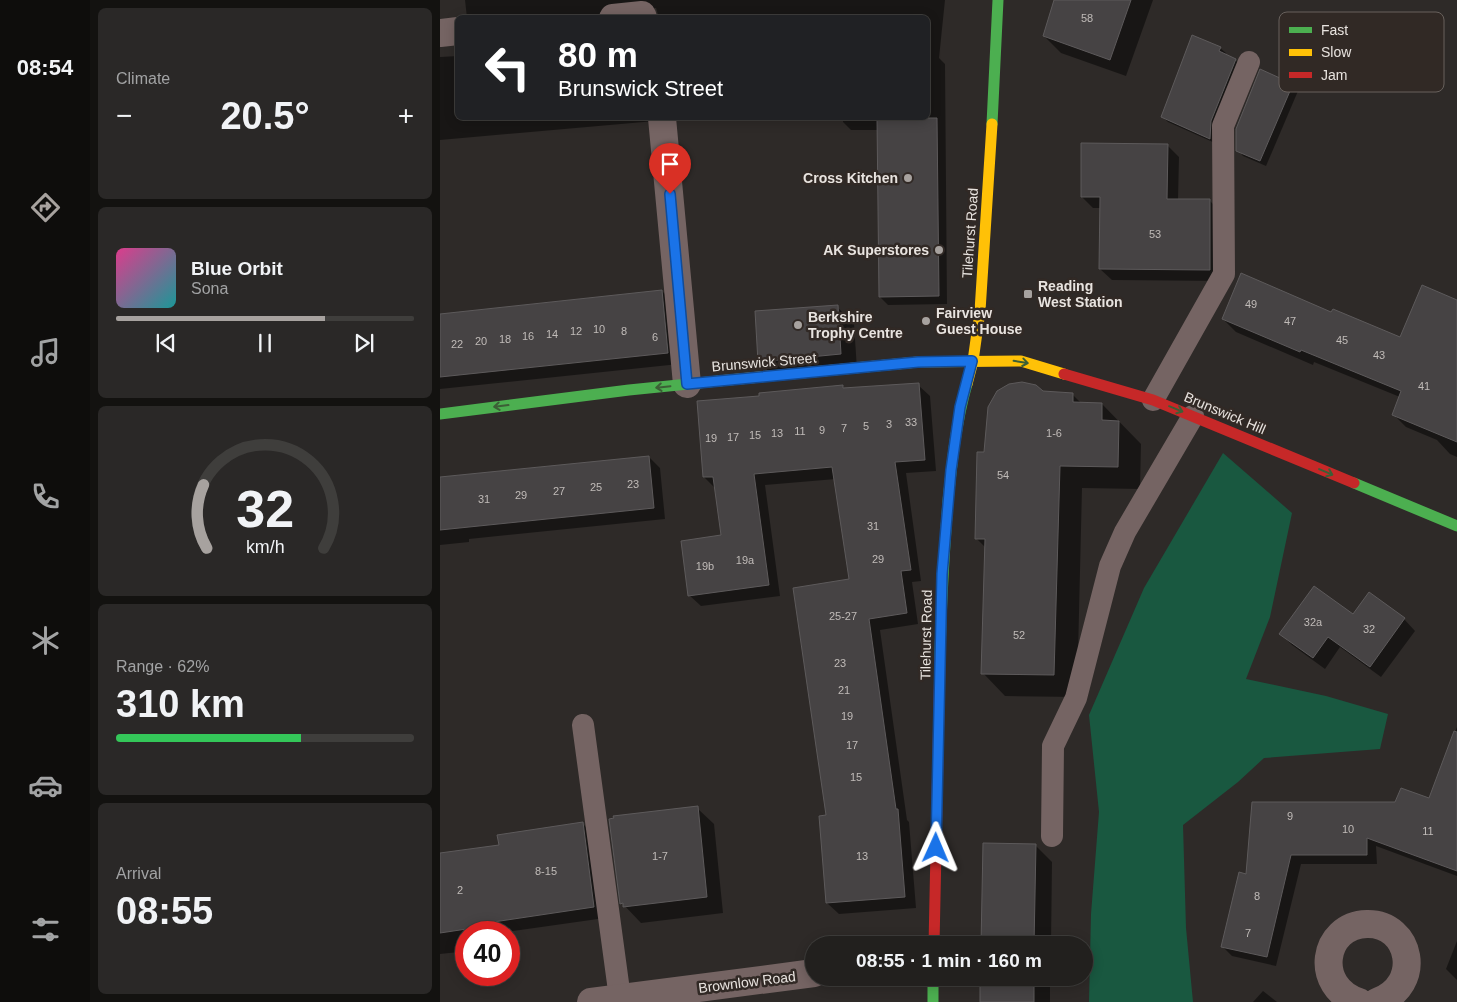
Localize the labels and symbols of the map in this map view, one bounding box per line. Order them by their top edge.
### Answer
house number: 58 [1081,12,1093,24]
legend [1279,12,1444,92]
text: Fast [1321,22,1348,38]
text: Slow [1321,44,1352,60]
text: Jam [1321,67,1347,83]
pin [649,143,691,194]
place label: Cross Kitchen [803,170,898,186]
marker: Cross Kitchen [902,172,914,184]
street label: Tilehurst Road [959,187,981,279]
house number: 53 [1149,228,1161,240]
place label: AK Superstores [823,242,929,258]
marker: AK Superstores [933,244,945,256]
place label: Reading West Station [1038,278,1123,310]
marker: Reading West Station [1022,288,1034,300]
house number: 49 [1245,298,1257,310]
place label: Fairview Guest House [936,305,1023,337]
place label: Berkshire Trophy Centre [808,309,903,341]
marker: Fairview Guest House [920,315,932,327]
house number: 47 [1284,315,1296,327]
marker: Berkshire Trophy Centre [792,319,804,331]
house number: 10 [593,323,605,335]
house number: 12 [570,325,582,337]
house number: 8 [621,325,627,337]
house number: 14 [546,328,558,340]
house number: 16 [522,330,534,342]
house number: 6 [652,331,658,343]
house number: 18 [499,333,511,345]
house number: 45 [1336,334,1348,346]
house number: 20 [475,335,487,347]
house number: 22 [451,338,463,350]
street label: Brunswick Street [711,349,817,375]
house number: 43 [1373,349,1385,361]
one-way arrow [1013,357,1029,367]
house number: 41 [1418,380,1430,392]
one-way arrow [655,382,671,392]
street label: Brunswick Hill [1182,389,1268,437]
one-way arrow [494,402,510,412]
one-way arrow [1168,405,1183,415]
house number: 33 [905,416,917,428]
house number: 3 [886,418,892,430]
house number: 5 [863,420,869,432]
house number: 7 [841,422,847,434]
house number: 9 [819,424,825,436]
house number: 11 [794,425,806,437]
house number: 13 [771,427,783,439]
house number: 1-6 [1046,427,1062,439]
house number: 15 [749,429,761,441]
house number: 17 [727,431,739,443]
house number: 19 [705,432,717,444]
one-way arrow [1318,467,1333,477]
house number: 54 [997,469,1009,481]
house number: 23 [627,478,639,490]
house number: 25 [590,481,602,493]
house number: 27 [553,485,565,497]
house number: 29 [515,489,527,501]
house number: 31 [478,493,490,505]
house number: 31 [867,520,879,532]
house number: 29 [872,553,884,565]
house number: 19a [736,554,755,566]
house number: 19b [696,560,714,572]
street label: Tilehurst Road [917,590,935,680]
house number: 25-27 [829,610,857,622]
house number: 32a [1304,616,1323,628]
house number: 32 [1363,623,1375,635]
house number: 52 [1013,629,1025,641]
house number: 23 [834,657,846,669]
house number: 21 [838,684,850,696]
house number: 19 [841,710,853,722]
house number: 17 [846,739,858,751]
house number: 15 [850,771,862,783]
house number: 9 [1287,810,1293,822]
position arrow [909,821,961,873]
house number: 10 [1342,823,1354,835]
house number: 11 [1422,825,1434,837]
house number: 1-7 [652,850,668,862]
house number: 13 [856,850,868,862]
house number: 8-15 [535,865,557,877]
house number: 2 [457,884,463,896]
house number: 8 [1254,890,1260,902]
speed limit sign: 40 [455,921,520,986]
house number: 7 [1245,927,1251,939]
street label: Brownlow Road [697,968,797,996]

